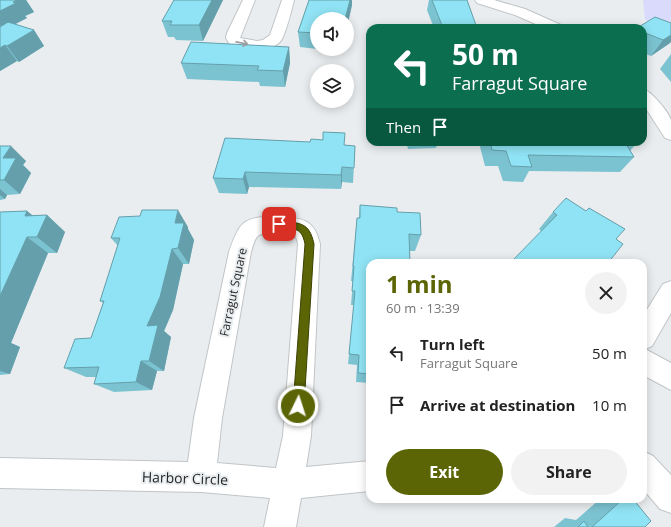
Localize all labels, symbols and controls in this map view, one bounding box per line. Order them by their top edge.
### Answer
map controls [310,12,354,108]
button: sound [310,12,354,56]
text: 50 m [452,35,519,73]
one-way arrow [236,39,249,47]
icon: left [386,40,438,92]
button: layers [310,64,354,108]
text: Farragut Square [452,71,587,95]
icon: arrive [429,116,451,138]
text: Then [386,117,421,137]
pin [262,207,296,241]
icon: arrive [268,213,290,235]
street label: Farragut Square [215,246,251,338]
text: 1 min [386,267,453,300]
button: close [585,272,627,314]
text: 60 m · 13:39 [386,299,460,317]
text: Turn left [420,334,485,354]
icon: left [386,342,408,364]
text: 50 m [592,343,627,363]
text: Farragut Square [420,354,518,372]
position arrow [277,385,319,427]
icon: arrive [386,394,408,416]
text: Arrive at destination [420,395,575,415]
text: 10 m [592,395,627,415]
button: Exit [386,449,503,495]
button: Share [511,449,627,495]
street label: Harbor Circle [142,467,229,489]

